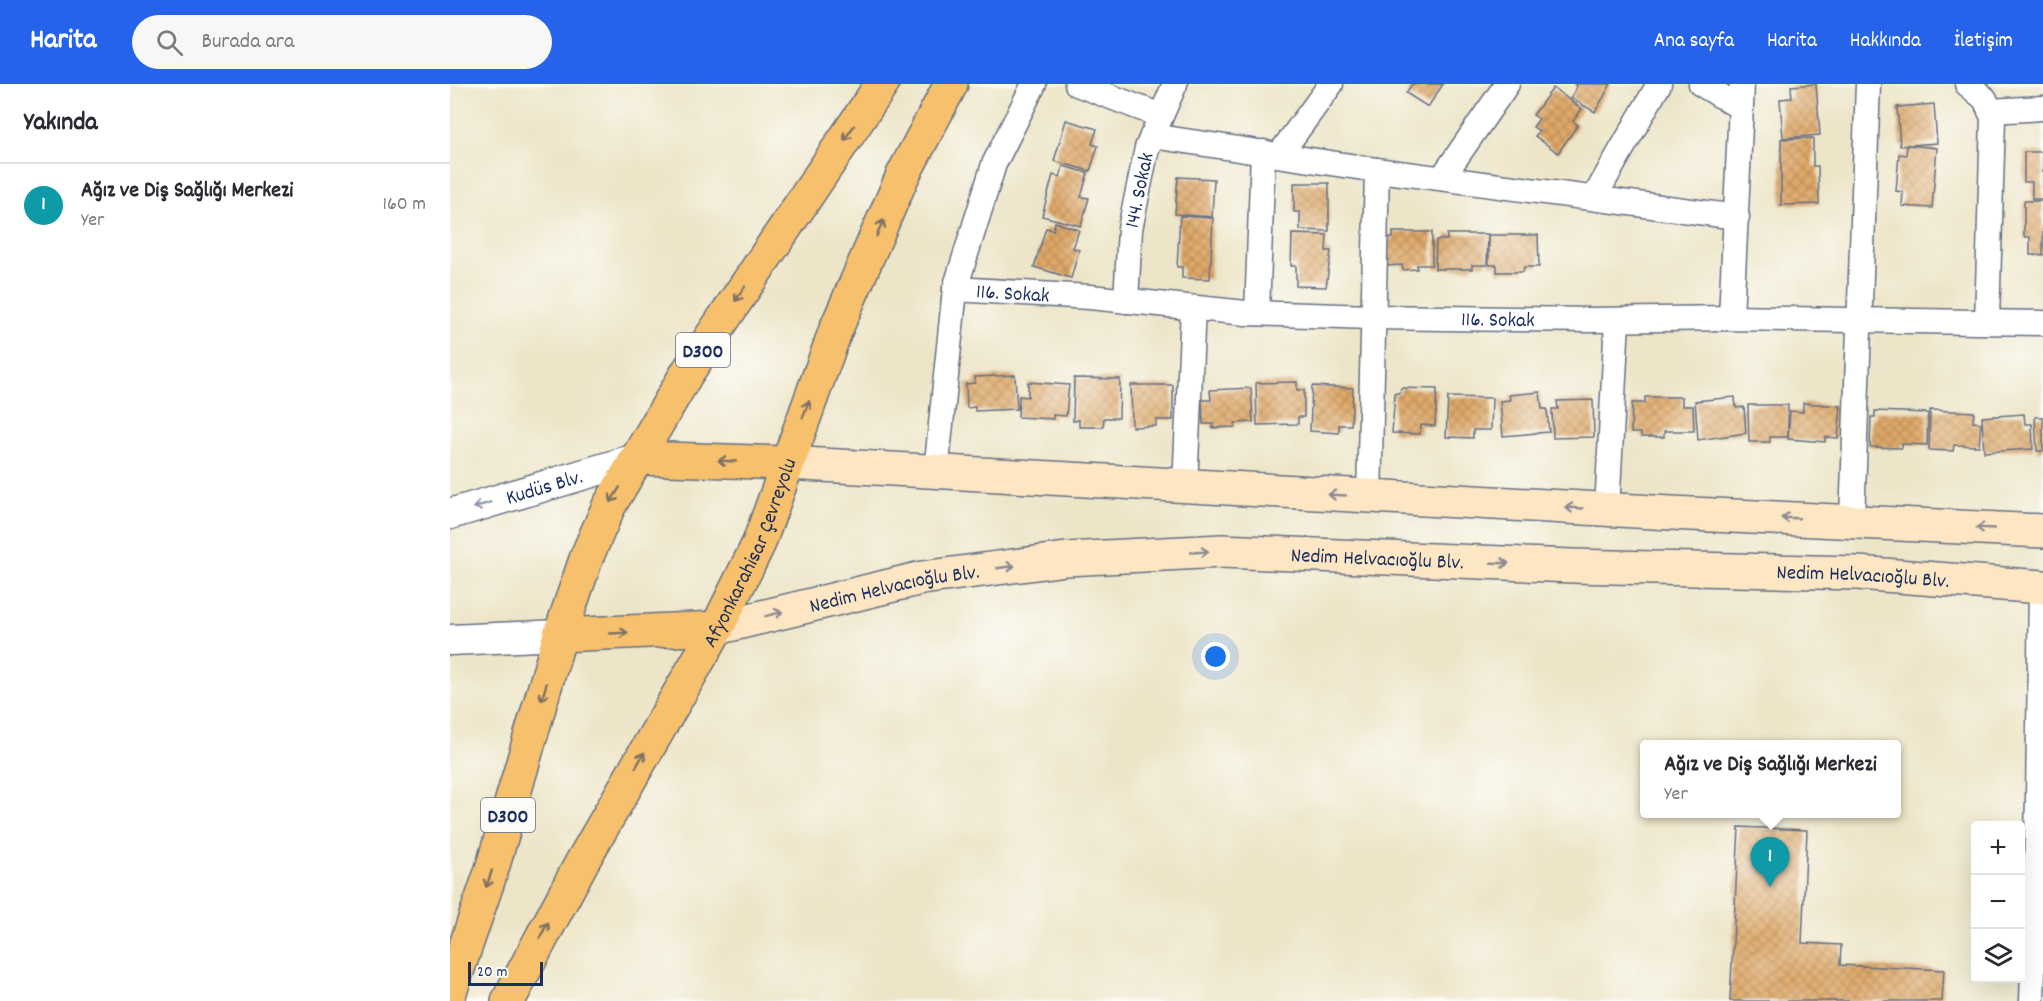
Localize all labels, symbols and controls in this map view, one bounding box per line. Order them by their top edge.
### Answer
search box [132,15,552,69]
text: Harita [30,22,96,62]
icon: search [153,26,186,59]
text: Burada ara [201,27,294,58]
text: Ana sayfa [1654,27,1734,57]
text: Harita [1767,27,1817,57]
text: Hakkında [1850,27,1921,57]
text: İletişim [1954,27,2013,57]
text: Yakında [24,105,98,142]
one-way arrow [843,124,855,140]
street label: 144. Sokak [1119,150,1164,231]
text: Ağız ve Diş Sağlığı Merkezi [81,176,293,207]
text: 1 [41,191,46,219]
text: 160 m [383,191,426,219]
text: Yer [81,207,105,235]
one-way arrow [875,220,887,238]
street label: 116. Sokak [975,278,1050,313]
one-way arrow [734,285,746,302]
street label: 116. Sokak [1461,306,1535,337]
road number: D300 [676,333,730,367]
one-way arrow [802,400,813,419]
street label: Afyonkarahisar Çevreyolu [697,455,806,654]
one-way arrow [718,455,738,466]
street label: Kudüs Blv. [503,463,587,515]
one-way arrow [609,487,622,504]
one-way arrow [1328,489,1348,500]
one-way arrow [473,500,492,511]
one-way arrow [1565,502,1585,513]
one-way arrow [1780,512,1800,524]
one-way arrow [1975,522,1995,533]
street label: Nedim Helvacıoğlu Blv. [1290,542,1464,579]
one-way arrow [1190,547,1210,558]
one-way arrow [1489,557,1509,568]
street label: Nedim Helvacıoğlu Blv. [807,559,981,623]
street label: Nedim Helvacıoğlu Blv. [1776,559,1950,598]
one-way arrow [995,561,1015,572]
one-way arrow [764,607,783,619]
one-way arrow [608,627,628,638]
your location [1201,642,1230,671]
one-way arrow [538,682,549,701]
popup [1640,740,1901,818]
text: Ağız ve Diş Sağlığı Merkezi [1664,750,1877,781]
one-way arrow [635,752,647,769]
text: Yer [1664,781,1688,809]
road number: D300 [481,798,535,832]
map controls [1971,821,2025,983]
button: + [1971,821,2025,875]
pin: 1 [1750,838,1790,887]
one-way arrow [482,869,493,888]
button: − [1971,875,2025,929]
one-way arrow [538,922,550,939]
button: layers [1971,929,2025,983]
scale bar [468,959,543,986]
text: 20 m [477,961,507,984]

